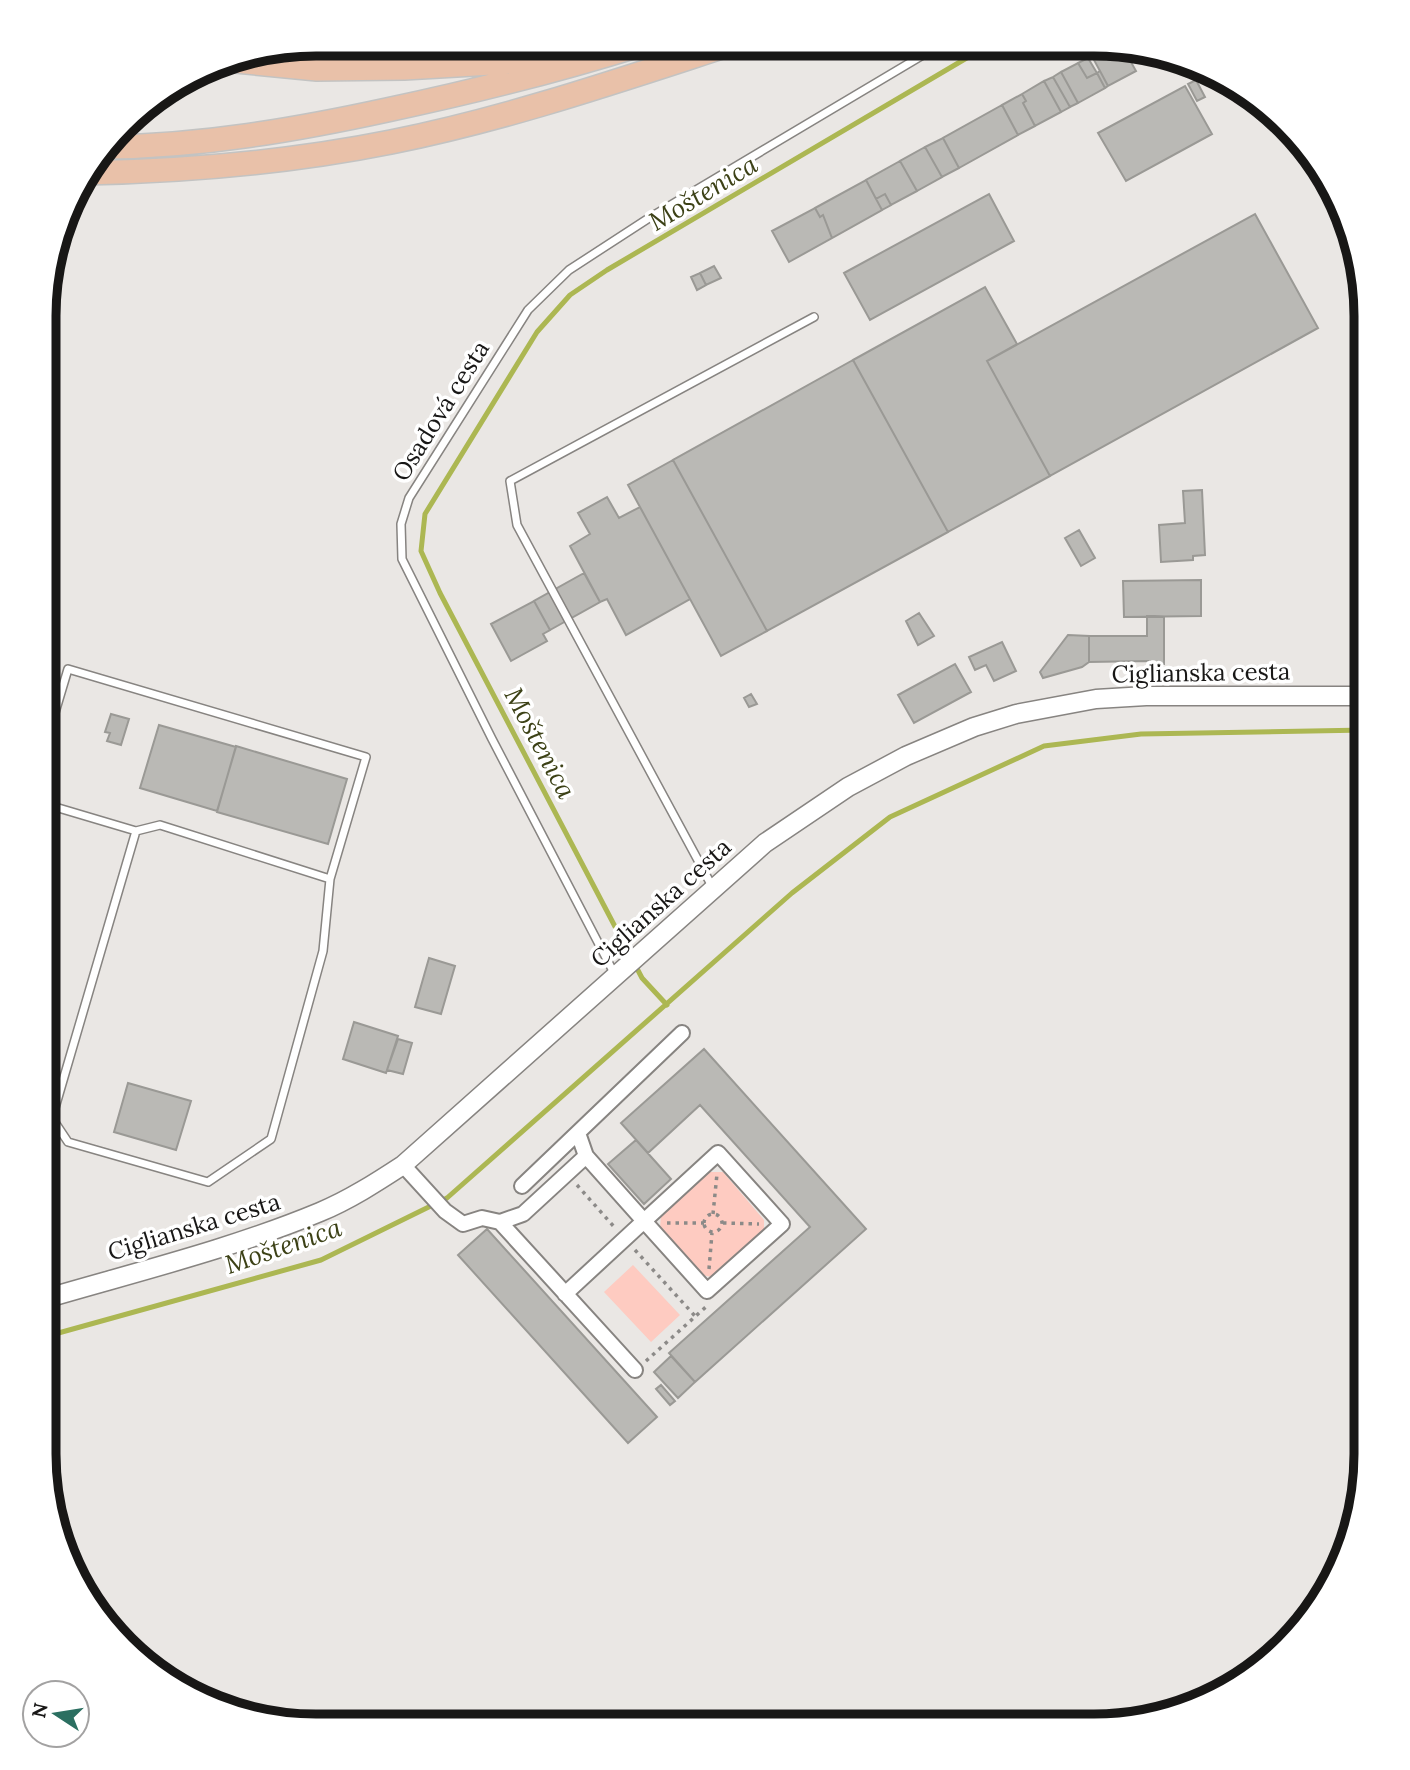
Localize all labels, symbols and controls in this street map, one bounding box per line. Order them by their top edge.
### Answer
water label: Moštenica [642,147,764,238]
street label: Osadová cesta [385,335,496,487]
street label: Ciglianska cesta [1111,655,1291,690]
water label: Moštenica [497,682,584,805]
street label: Ciglianska cesta [584,831,737,974]
street label: Ciglianska cesta [104,1186,284,1267]
water label: Moštenica [220,1210,346,1281]
north arrow [21,1679,91,1749]
text: N [26,1700,53,1720]

